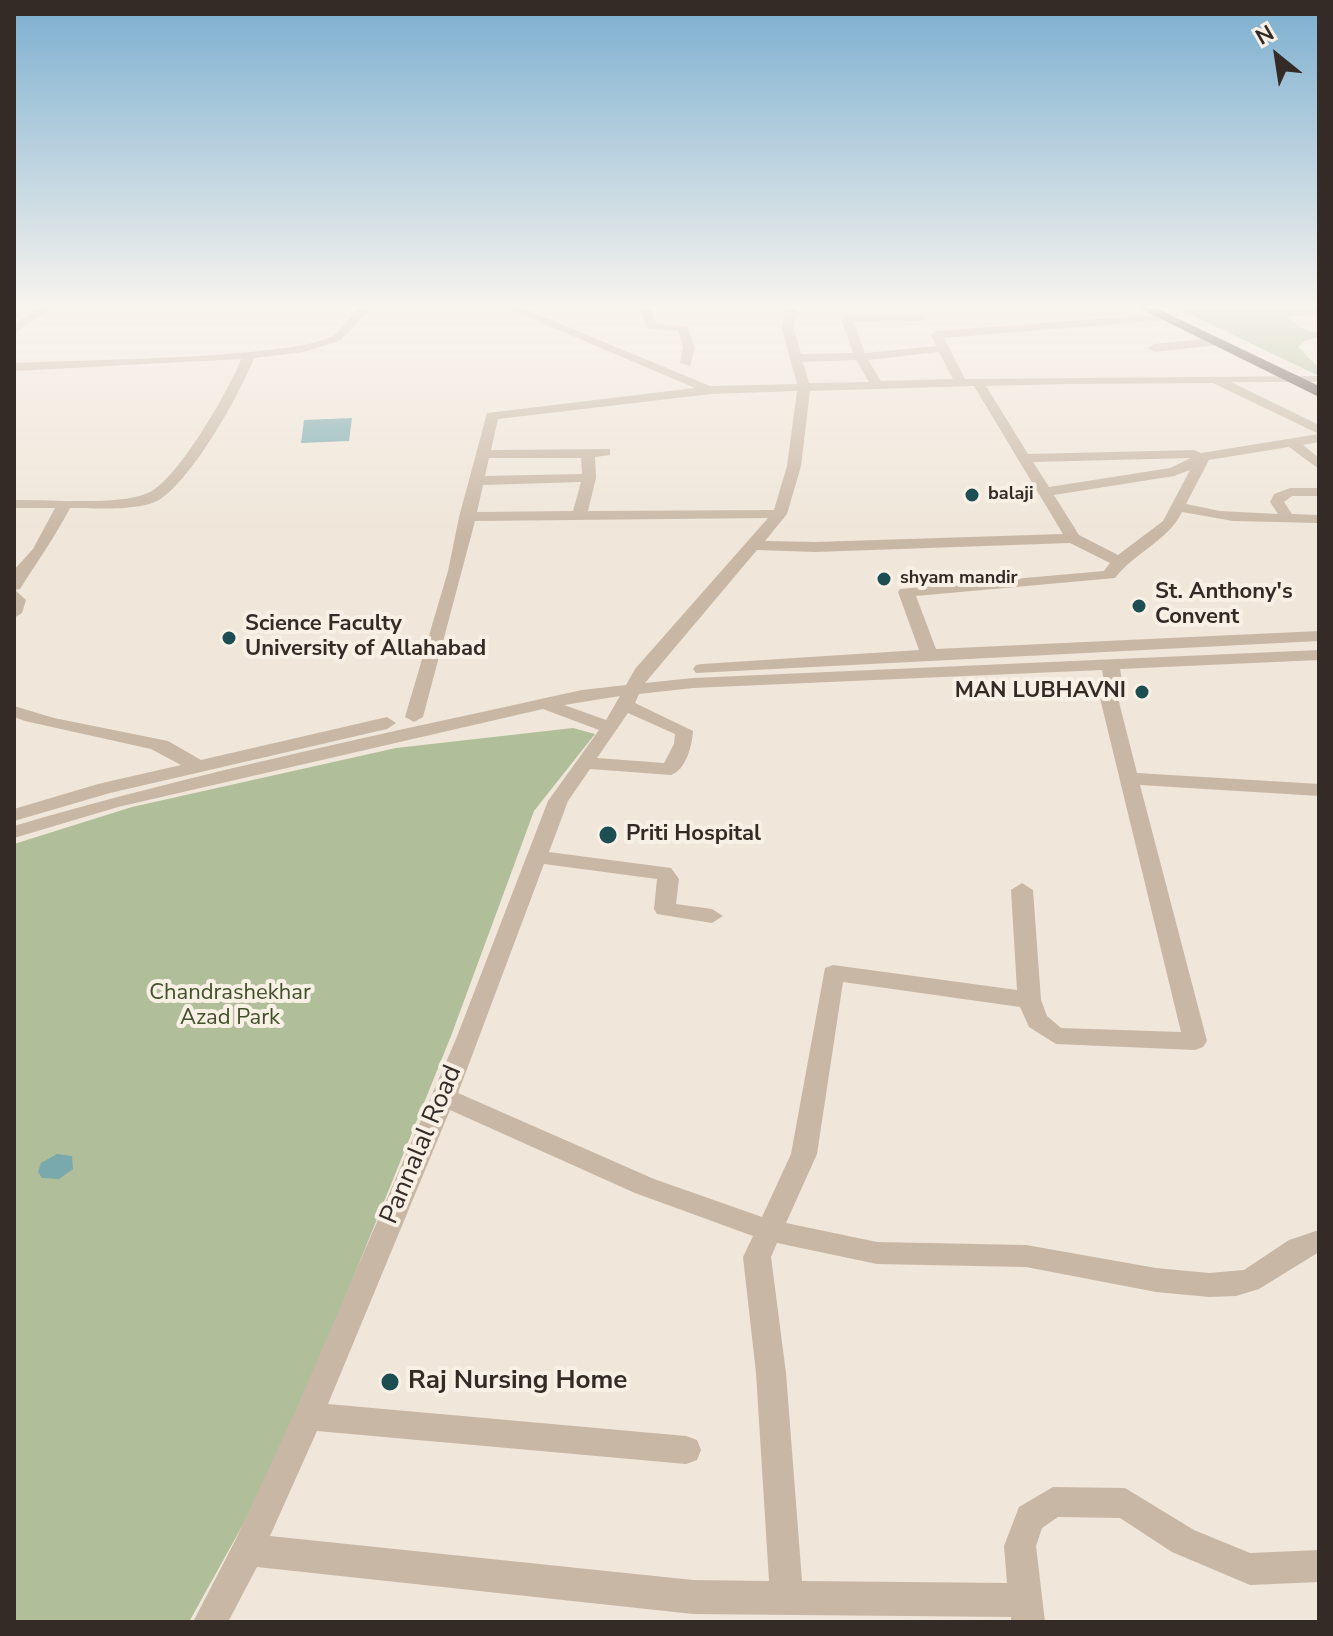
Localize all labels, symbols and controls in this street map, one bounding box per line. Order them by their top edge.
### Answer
north arrow [1237,16,1317,96]
text: N [1250,18,1280,52]
place label: balaji [988,484,1033,506]
marker: balaji [963,486,981,504]
place label: shyam mandir [900,568,1018,590]
marker: shyam mandir [875,570,893,588]
place label: St. Anthony's Convent [1155,580,1293,632]
marker: St. Anthony's Convent [1130,597,1148,615]
place label: Science Faculty University of Allahabad [245,612,486,664]
marker: Science Faculty University of Allahabad [220,629,238,647]
place label: MAN LUBHAVNI [955,679,1126,705]
marker: MAN LUBHAVNI [1133,683,1151,701]
place label: Priti Hospital [626,822,761,848]
marker: Priti Hospital [597,824,619,846]
park label: Chandrashekhar Azad Park [149,981,311,1032]
street label: Pannalal Road [375,1061,469,1229]
place label: Raj Nursing Home [408,1366,627,1398]
marker: Raj Nursing Home [379,1371,401,1393]

